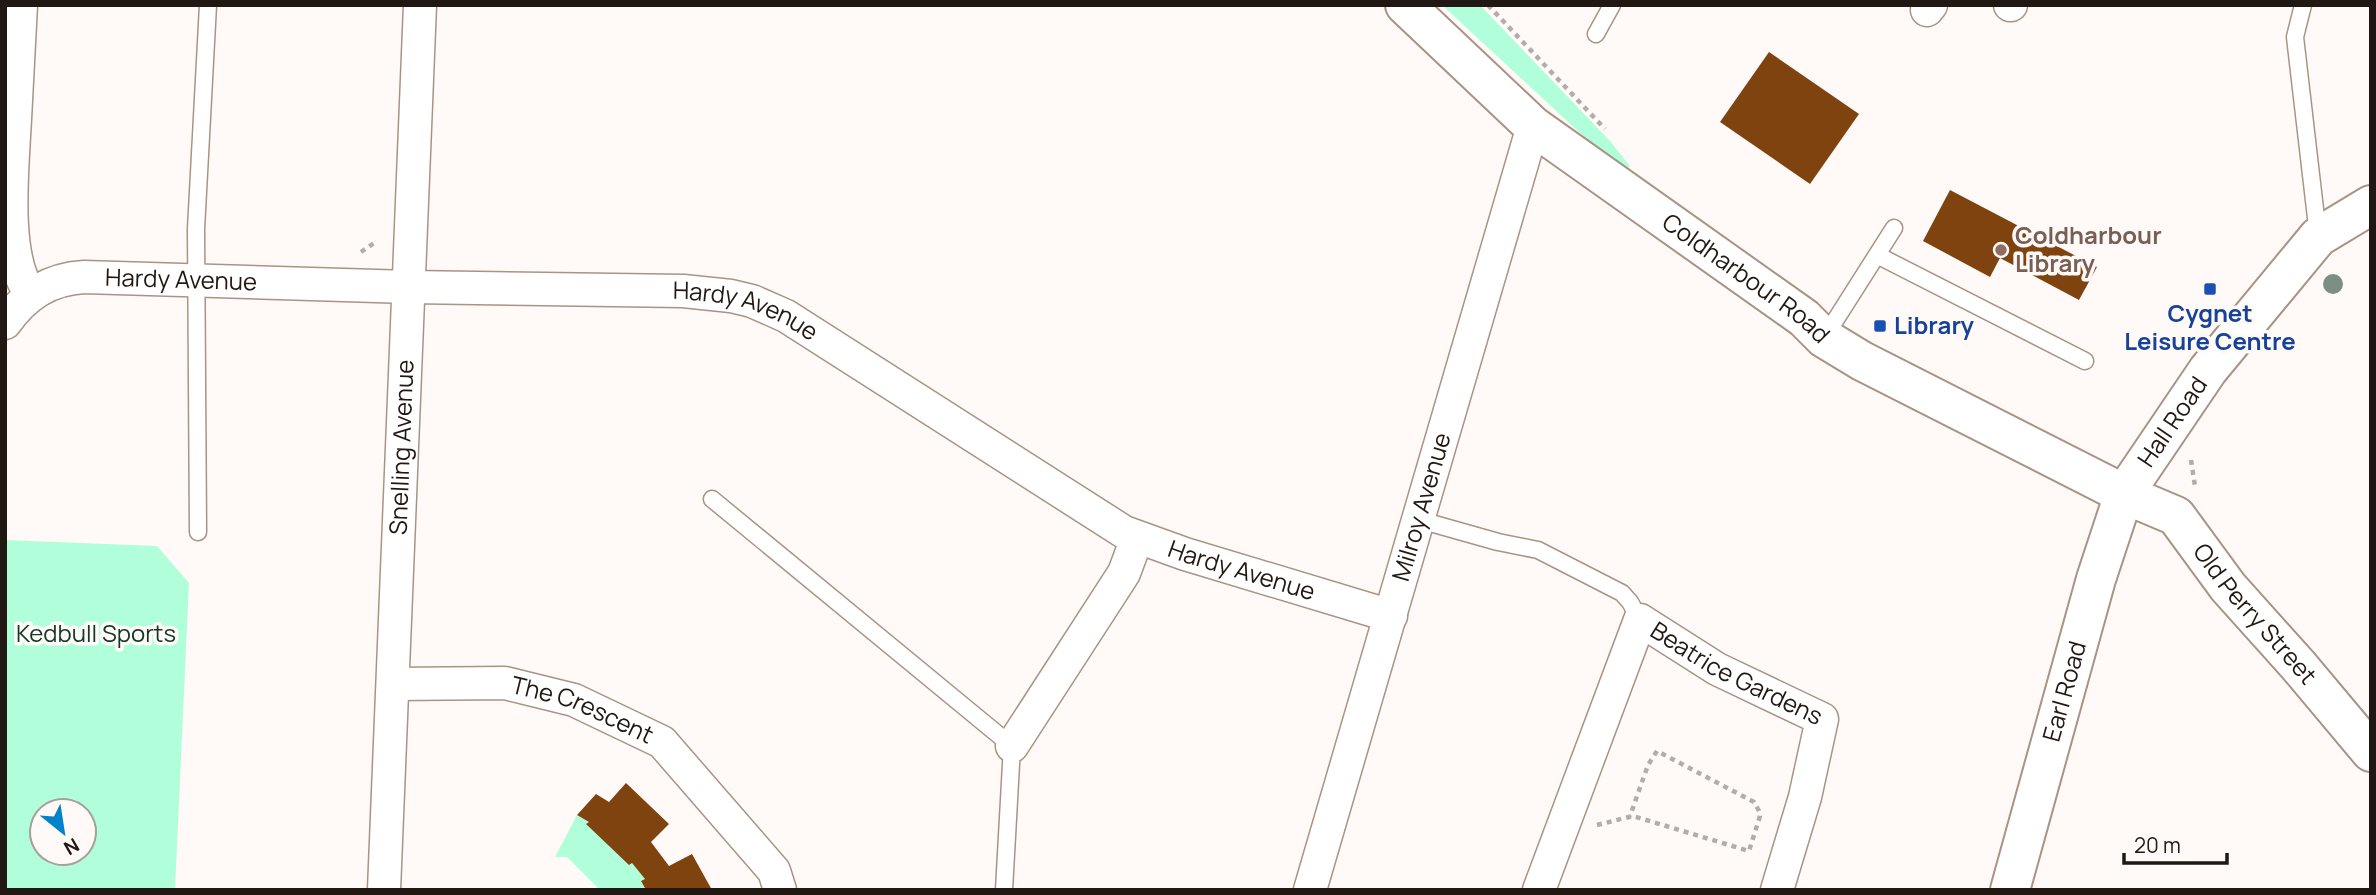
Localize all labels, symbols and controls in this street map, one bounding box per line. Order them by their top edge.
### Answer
street label: Coldharbour Road [1656,205,1838,350]
place label: Coldharbour Library [2015,218,2162,279]
marker: Coldharbour Library [1993,242,2009,258]
street label: Hardy Avenue [105,260,258,297]
street label: Hardy Avenue [673,273,825,347]
marker: Cygnet Leisure Centre [2202,281,2218,297]
place label: Cygnet Leisure Centre [2124,296,2296,357]
place label: Library [1894,308,1975,341]
marker: Library [1872,318,1888,334]
street label: Snelling Avenue [380,359,421,536]
street label: Hall Road [2129,369,2214,473]
street label: Milroy Avenue [1383,428,1458,585]
street label: Hardy Avenue [1164,531,1319,607]
street label: Old Perry Street [2186,536,2325,691]
street label: Beatrice Gardens [1645,613,1829,732]
park label: Kedbull Sports [16,616,176,649]
street label: Earl Road [2034,637,2093,745]
street label: The Crescent [508,667,659,751]
north arrow [28,797,98,867]
scale bar [2124,822,2227,866]
text: 20 m [2134,831,2181,859]
text: N [59,832,84,861]

